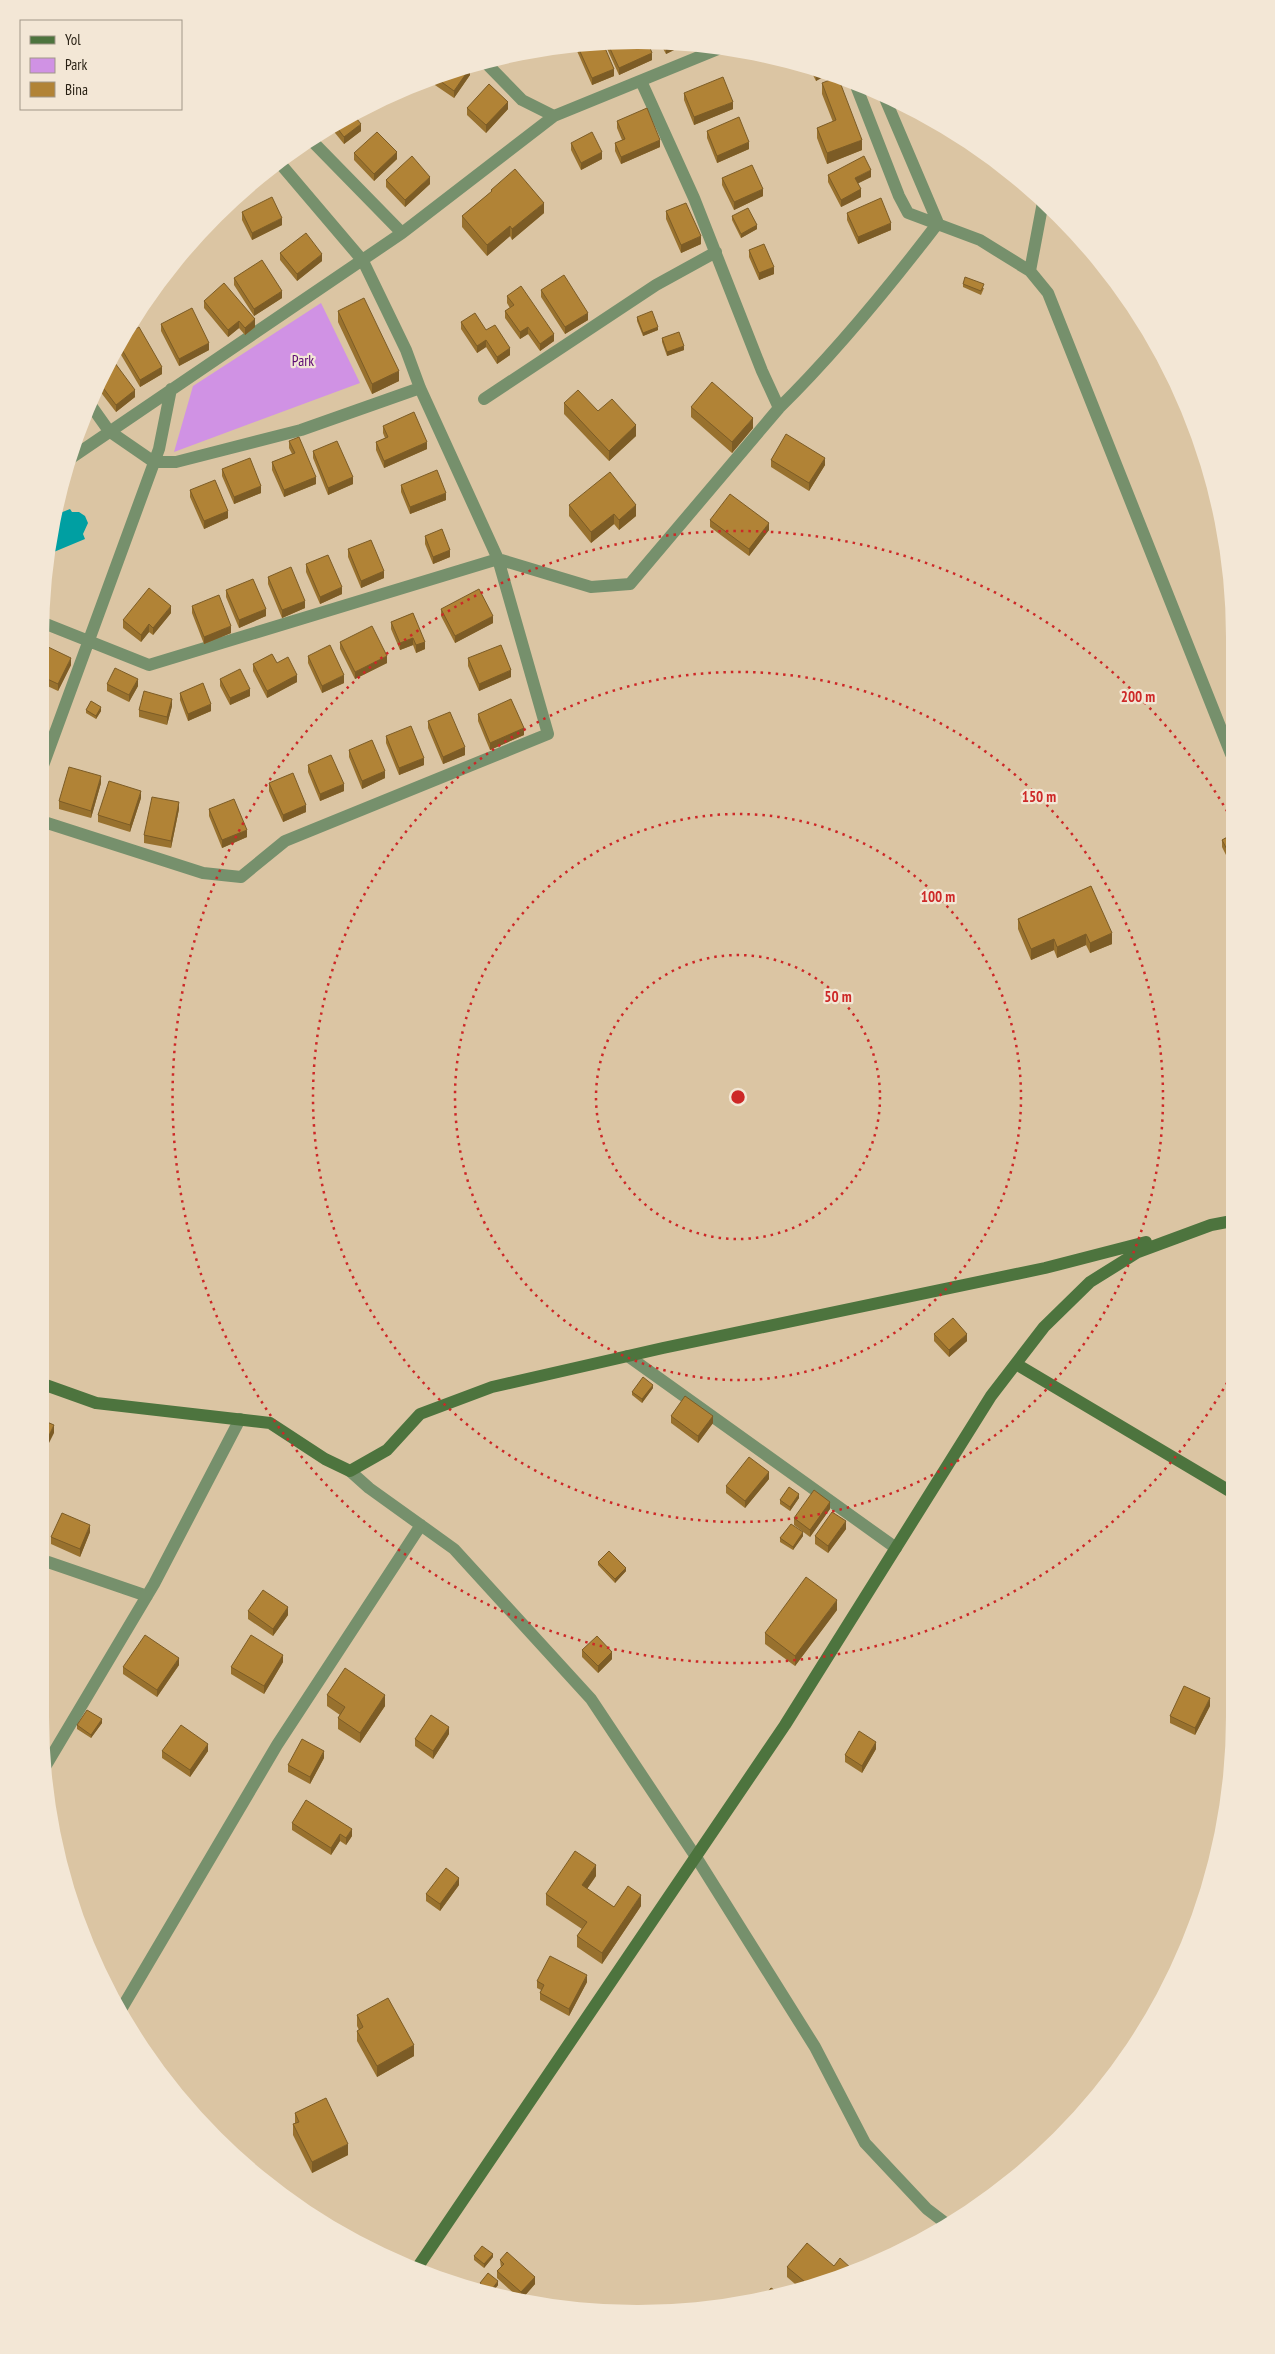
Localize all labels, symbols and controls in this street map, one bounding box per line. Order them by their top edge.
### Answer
legend [20,20,182,110]
text: Yol [65,30,81,49]
text: Park [65,55,87,74]
text: Bina [65,80,88,99]
park label: Park [292,351,314,370]
text: 200 m [1121,687,1155,706]
text: 150 m [1022,787,1056,806]
text: 100 m [921,887,955,906]
text: 50 m [824,987,852,1006]
centre of rings [729,1088,747,1106]

